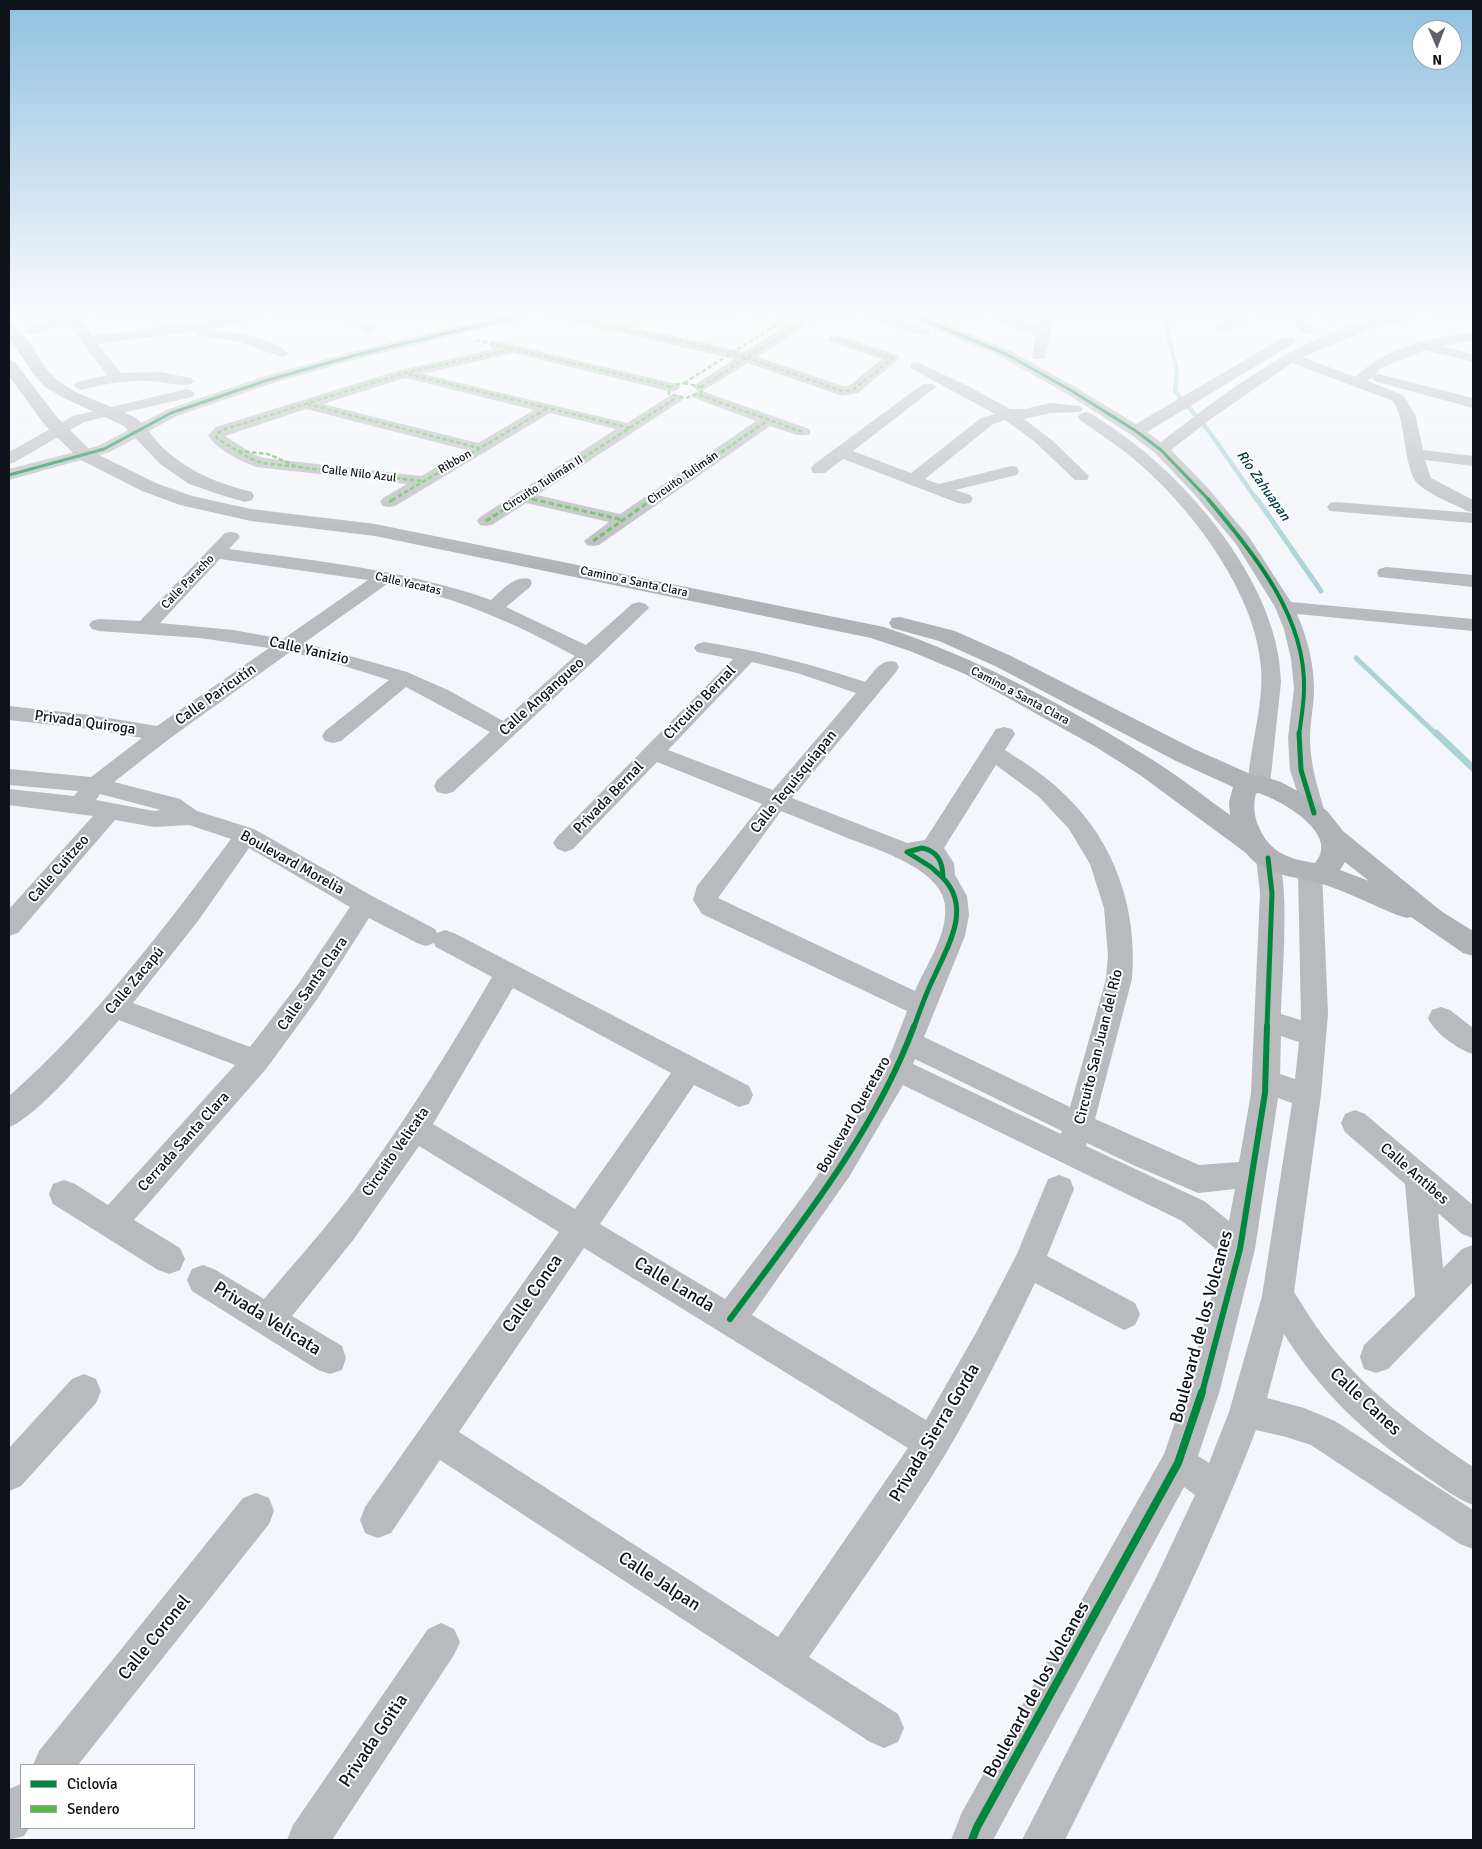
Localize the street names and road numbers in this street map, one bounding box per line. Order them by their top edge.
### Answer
street label: Ribbon [436,447,474,477]
street label: Circuito Tulimán [645,448,721,508]
street label: Circuito Tulimán II [500,453,586,515]
street label: Calle Nilo Azul [321,462,397,486]
street label: Calle Paracho [158,552,218,612]
street label: Camino a Santa Clara [579,564,689,600]
street label: Calle Yacatas [374,569,442,599]
street label: Calle Yanizio [267,633,351,669]
street label: Calle Angangueo [496,654,588,740]
street label: Calle Paricutín [172,661,260,729]
street label: Circuito Bernal [660,662,740,744]
street label: Camino a Santa Clara [968,664,1072,728]
street label: Privada Quiroga [33,707,137,739]
street label: Calle Tequisquiapan [747,727,841,837]
street label: Privada Bernal [570,758,648,838]
street label: Boulevard Morelia [237,827,347,899]
street label: Calle Cuitzeo [25,831,93,907]
street label: Calle Santa Clara [274,934,352,1034]
street label: Calle Zacapú [102,944,168,1018]
street label: Circuito San Juan del Río [1071,968,1127,1126]
street label: Boulevard Queretaro [813,1053,895,1177]
street label: Cerrada Santa Clara [134,1088,234,1196]
street label: Circuito Velicata [359,1104,433,1200]
street label: Calle Antibes [1376,1139,1452,1209]
street label: Boulevard de los Volcanes [1166,1228,1238,1426]
street label: Calle Conca [498,1251,568,1337]
street label: Calle Landa [630,1253,718,1317]
street label: Privada Velicata [209,1277,325,1361]
street label: Privada Sierra Gorda [885,1360,985,1506]
street label: Calle Canes [1325,1364,1405,1440]
street label: Calle Jalpan [614,1547,704,1617]
street label: Calle Coronel [114,1591,196,1685]
street label: Boulevard de los Volcanes [979,1598,1095,1782]
street label: Privada Goitia [335,1690,413,1792]

